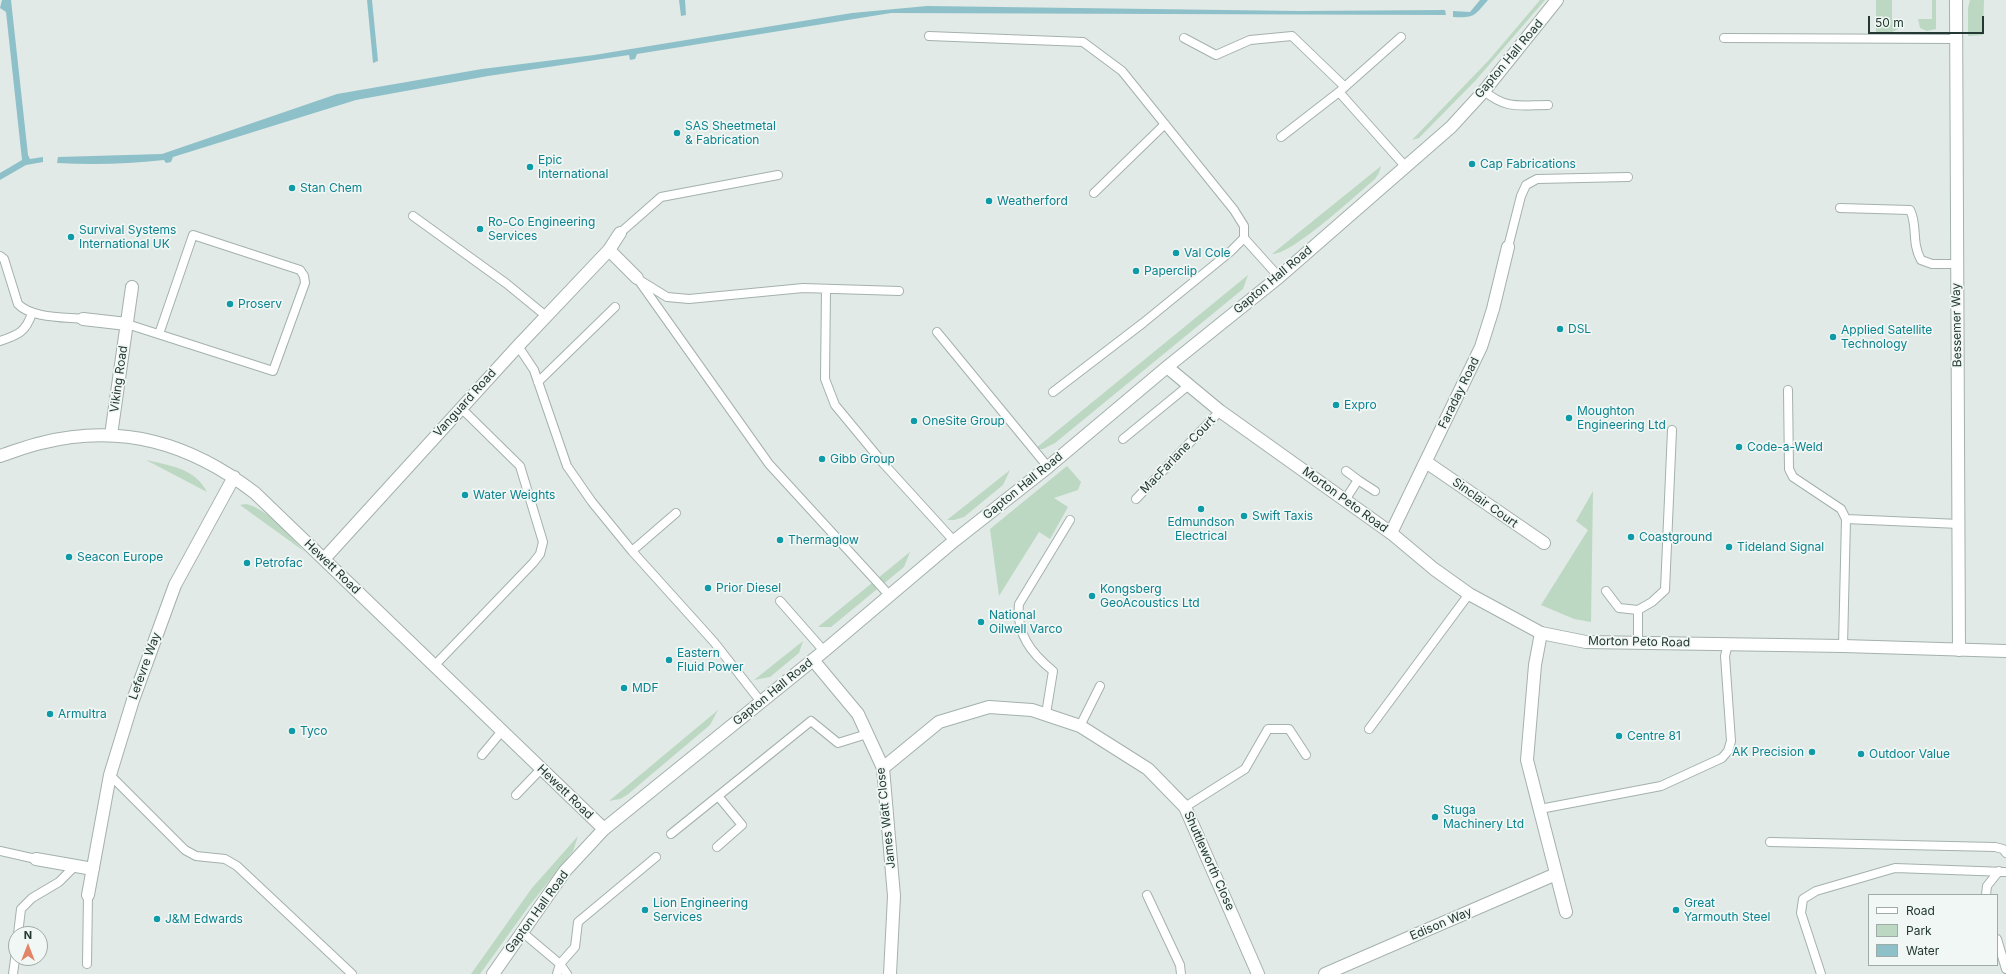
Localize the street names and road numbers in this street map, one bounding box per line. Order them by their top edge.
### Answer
street label: Gapton Hall Road [1472,17,1546,101]
street label: Gapton Hall Road [1231,243,1315,317]
street label: Bessemer Way [1949,283,1965,367]
street label: Viking Road [107,345,131,413]
street label: Faraday Road [1435,355,1483,431]
street label: Vanguard Road [431,366,499,440]
street label: MacFarlane Court [1138,414,1218,496]
street label: Gapton Hall Road [980,449,1066,523]
street label: Morton Peto Road [1299,464,1391,536]
street label: Sinclair Court [1449,475,1521,531]
street label: Hewett Road [301,537,363,597]
street label: Lefevre Way [126,630,164,702]
street label: Morton Peto Road [1588,634,1690,650]
street label: Gapton Hall Road [730,655,816,729]
street label: Hewett Road [534,762,596,822]
street label: James Watt Close [874,767,898,869]
street label: Shuttleworth Close [1181,809,1237,913]
street label: Gapton Hall Road [502,868,572,956]
street label: Edison Way [1408,904,1474,944]

